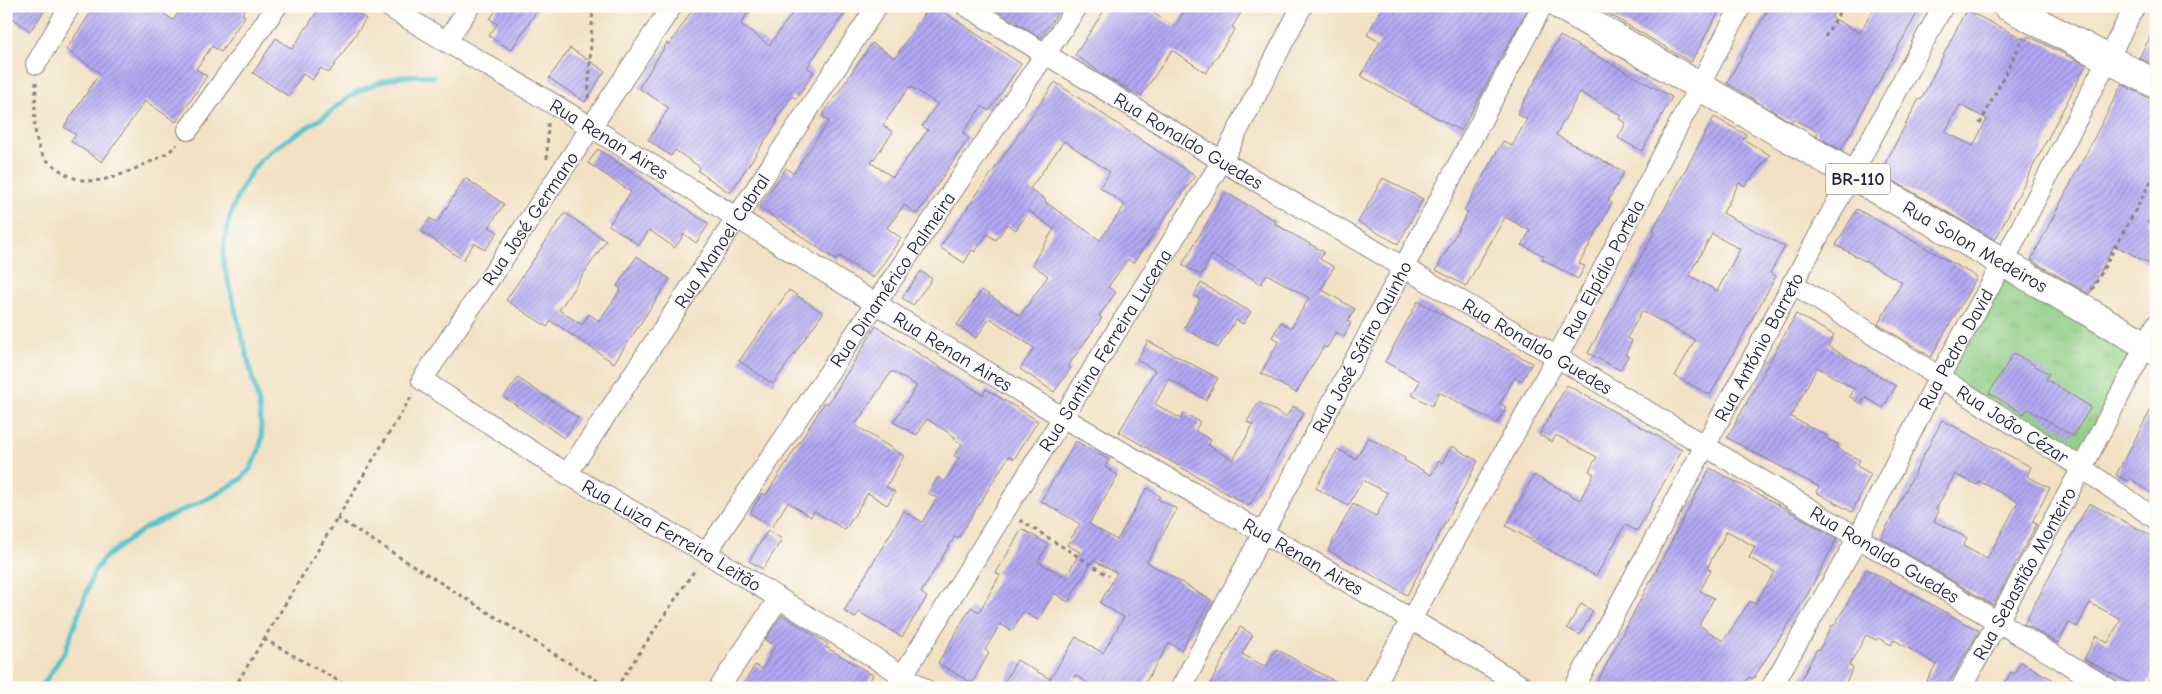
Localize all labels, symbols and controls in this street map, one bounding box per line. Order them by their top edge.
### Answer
street label: Rua Ronaldo Guedes [1110,88,1267,194]
street label: Rua Renan Aires [546,95,672,184]
street label: Rua José Germano [478,148,584,289]
road number: BR-110 [1826,163,1890,194]
street label: Rua Manoel Cabral [670,170,775,312]
street label: Rua Dinamérico Palmeira [826,188,960,372]
street label: Rua Elpídio Portela [1558,196,1649,343]
street label: Rua Solon Medeiros [1899,197,2051,298]
street label: Rua Santina Ferreira Lucena [1035,245,1177,456]
street label: Rua José Sátiro Quinho [1308,258,1417,437]
street label: Rua António Barreto [1710,269,1809,425]
street label: Rua Pedro David [1914,285,1998,414]
street label: Rua Ronaldo Guedes [1458,294,1616,400]
street label: Rua Renan Aires [889,307,1016,396]
street label: Rua João Cézar [1952,381,2073,469]
street label: Rua Luiza Ferreira Leitão [578,475,765,597]
street label: Rua Sebastião Monteiro [1969,484,2081,664]
street label: Rua Ronaldo Guedes [1806,502,1963,608]
street label: Rua Renan Aires [1239,514,1367,600]

